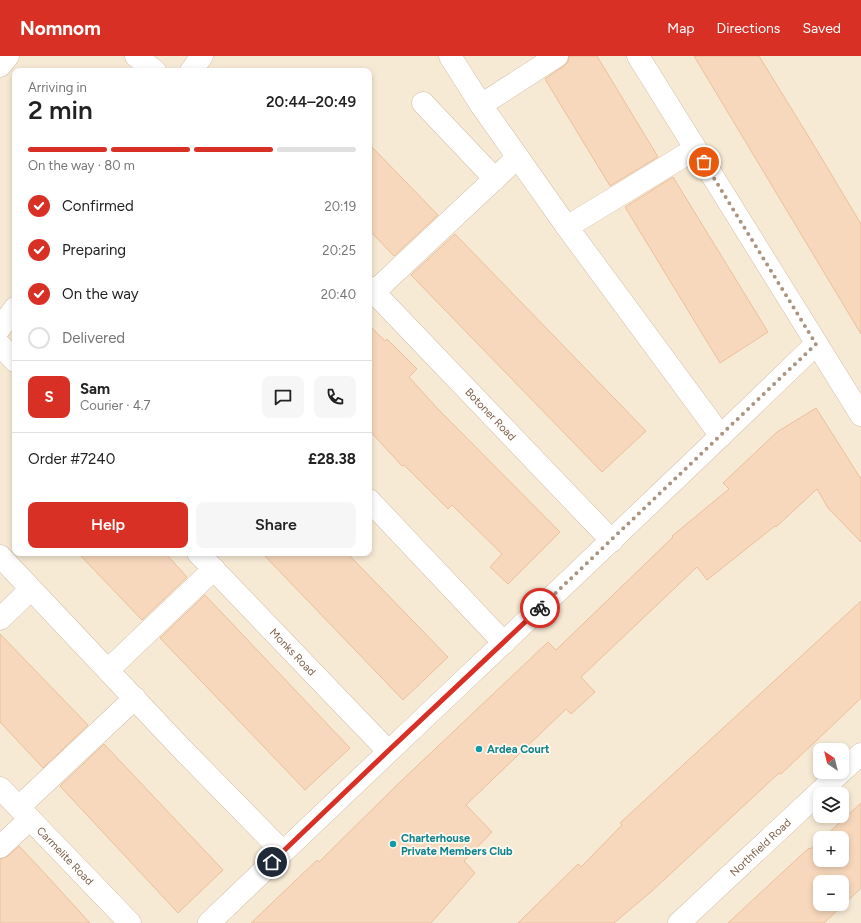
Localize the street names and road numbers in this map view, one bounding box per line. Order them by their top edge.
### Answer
street label: Botoner Road [463,385,519,443]
street label: Monks Road [267,626,318,678]
street label: Northfield Road [727,816,793,879]
street label: Carmelite Road [34,824,96,888]

